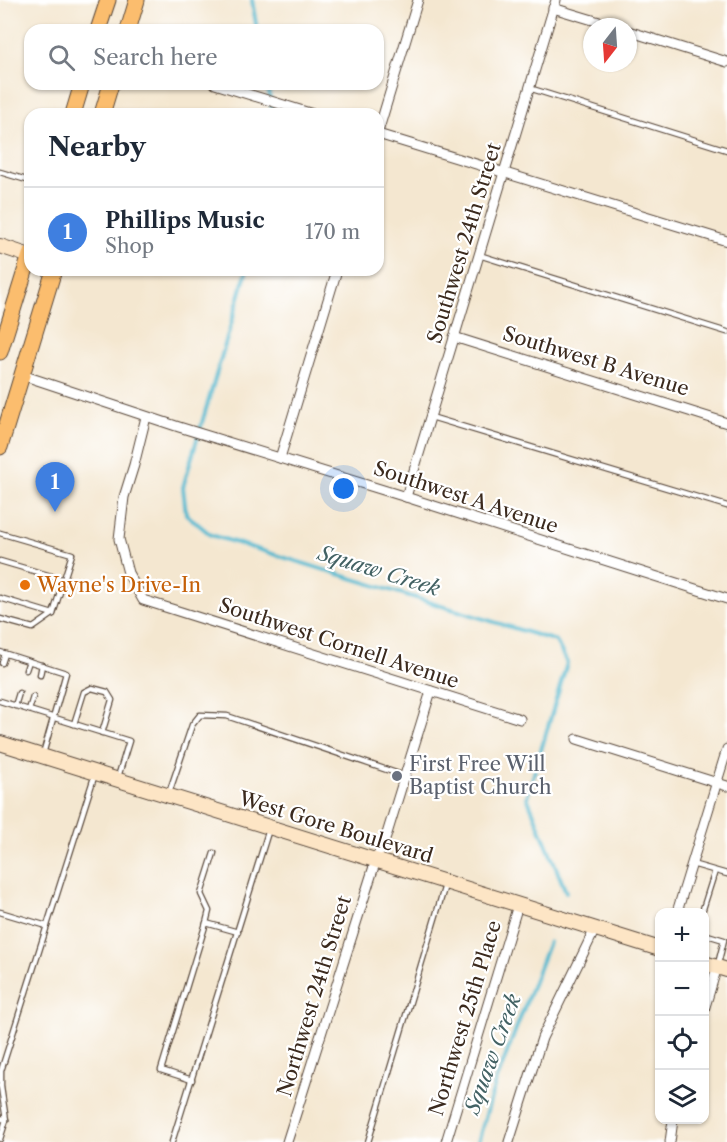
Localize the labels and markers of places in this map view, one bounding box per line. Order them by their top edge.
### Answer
pin: 1 [36,462,74,512]
place label: Wayne's Drive-In [36,573,202,597]
marker: Wayne's Drive-In [18,578,32,592]
place label: First Free Will Baptist Church [409,752,552,799]
marker: First Free Will Baptist Church [390,769,404,783]

